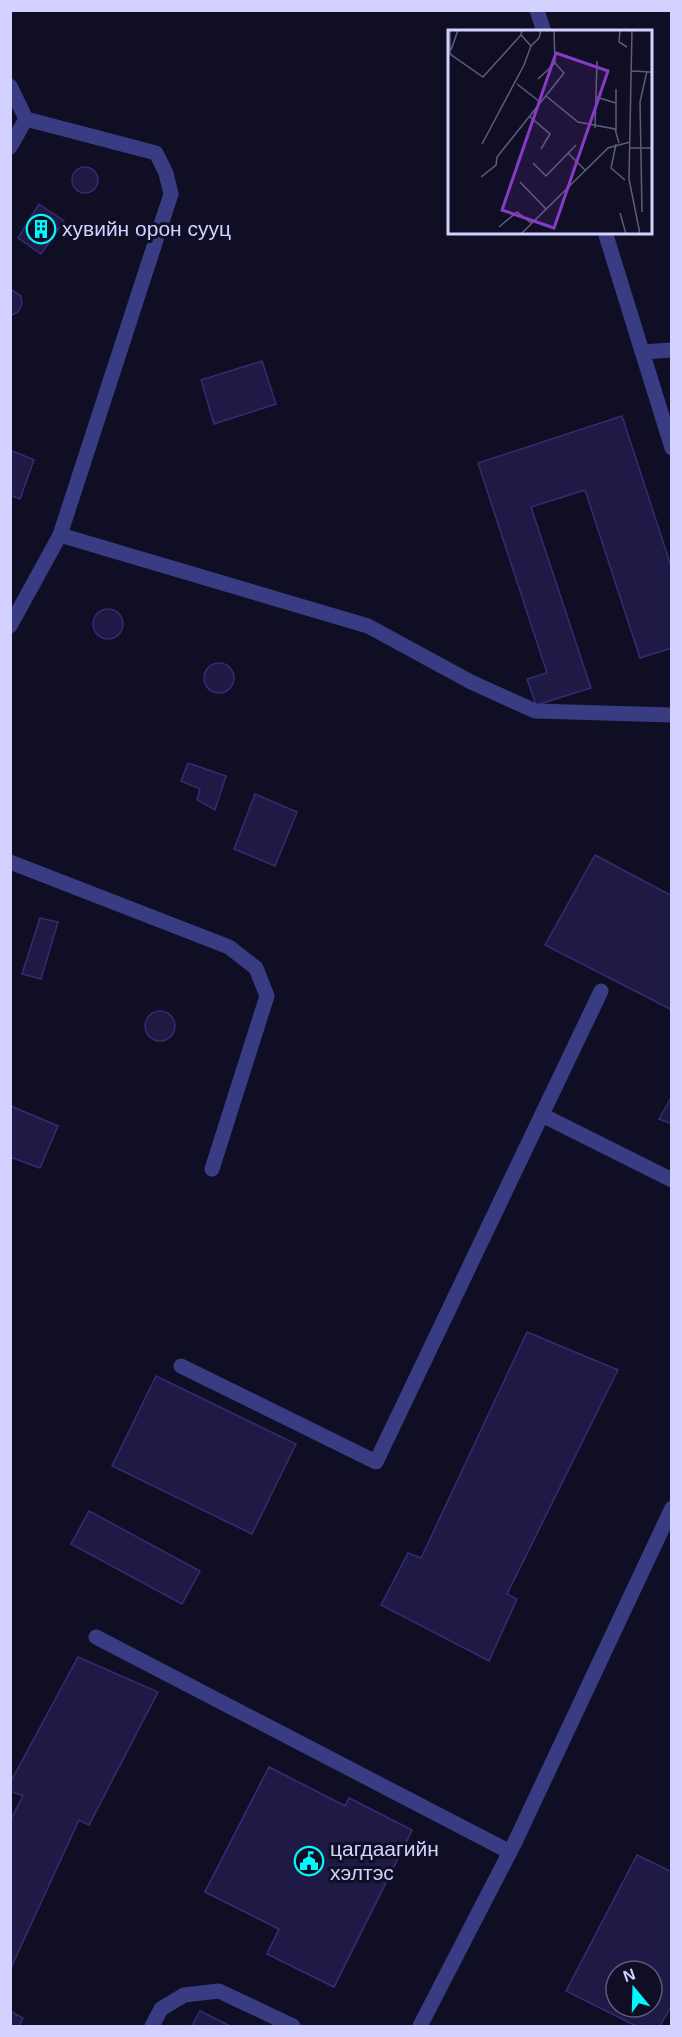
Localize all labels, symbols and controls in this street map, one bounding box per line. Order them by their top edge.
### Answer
inset map [448,30,652,234]
building icon: хувийн орон сууц [25,213,57,245]
place label: хувийн орон сууц [62,217,231,240]
place label: цагдаагийн хэлтэс [330,1837,439,1884]
public building icon: цагдаагийн хэлтэс [293,1845,325,1877]
north arrow [604,1959,664,2019]
text: N [621,1965,638,1985]

